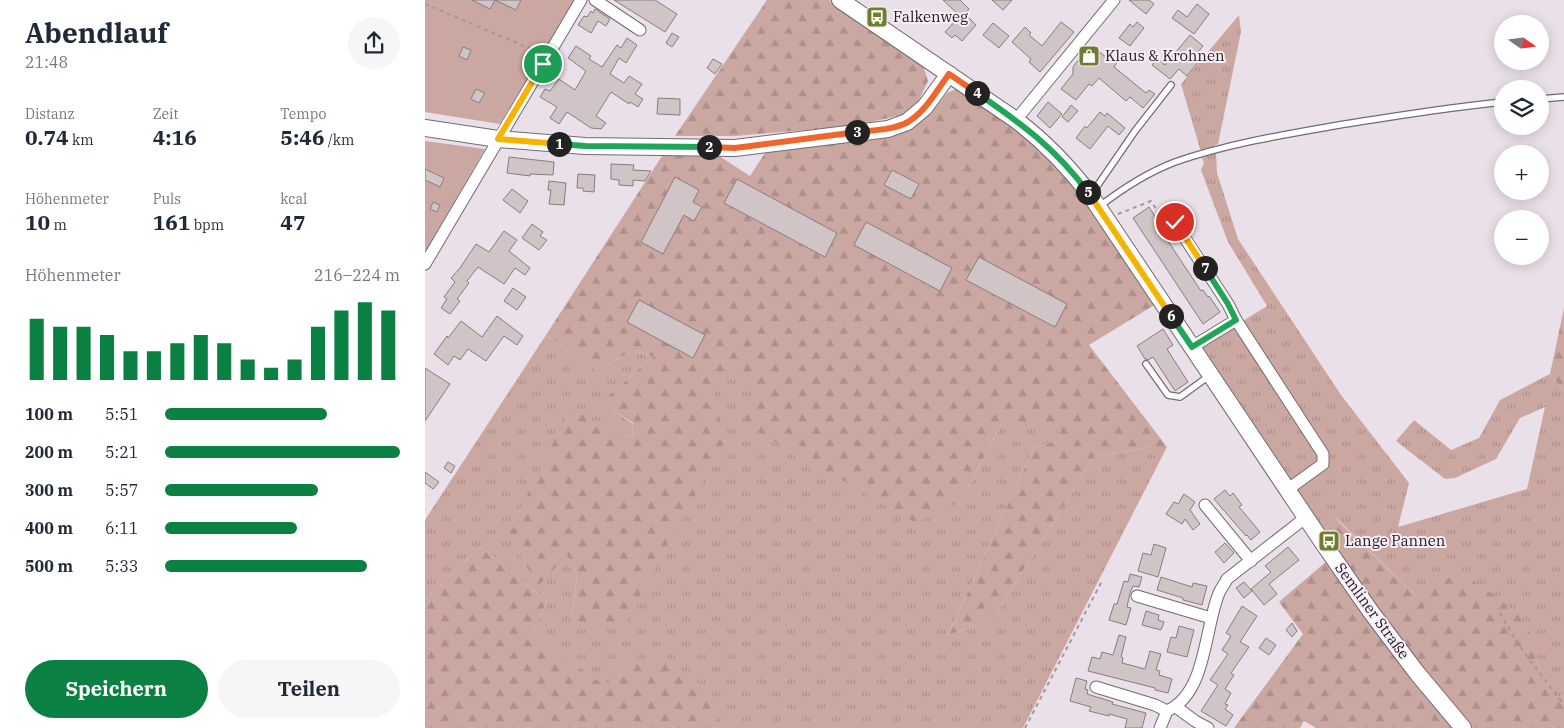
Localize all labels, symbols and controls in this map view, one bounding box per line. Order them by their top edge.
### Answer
bus stop icon: Falkenweg [865,5,889,29]
place label: Falkenweg [893,7,968,26]
text: Abendlauf [25,14,168,51]
north arrow [1494,15,1549,70]
map controls [1494,15,1549,265]
button: share [348,17,400,69]
pin [522,43,564,85]
shop icon: Klaus & Krohnen [1077,44,1101,68]
place label: Klaus & Krohnen [1105,46,1225,65]
icon: arrive [529,50,557,78]
text: 21:48 [25,52,68,72]
pin: 4 [965,80,989,106]
button: layers [1494,80,1549,135]
text: 4 [973,84,982,102]
text: Distanz [25,105,75,123]
text: Zeit [153,105,178,123]
text: Tempo [280,105,326,123]
pin: 3 [845,120,869,144]
text: 0.74 [25,123,69,151]
text: 4:16 [153,123,197,151]
text: 5:46 [280,123,325,151]
text: 3 [853,123,862,141]
text: km [69,131,94,149]
text: /km [325,131,354,149]
pin: 1 [547,132,571,156]
pin: 2 [697,134,721,160]
text: 1 [555,135,564,153]
text: 2 [705,138,714,156]
button: + [1494,145,1549,200]
pin: 5 [1075,180,1101,204]
text: 5 [1084,183,1093,201]
text: Höhenmeter [25,190,109,208]
text: Puls [153,190,181,208]
text: kcal [280,190,307,208]
pin [1154,201,1196,243]
text: 10 [25,208,50,236]
text: 161 [153,208,190,236]
text: 47 [280,208,306,236]
icon: check [1161,208,1189,236]
button: − [1494,210,1549,265]
text: m [50,216,67,234]
text: bpm [190,216,224,234]
pin: 7 [1193,256,1217,280]
text: 7 [1201,259,1210,277]
text: Höhenmeter [25,265,121,285]
text: 216–224 m [314,265,400,285]
pin: 6 [1159,304,1183,328]
text: 6 [1167,307,1176,325]
text: 100 m [25,404,73,424]
text: 5:51 [105,404,138,424]
text: 200 m [25,442,73,462]
text: 5:21 [105,442,138,462]
text: 300 m [25,480,73,500]
text: 5:57 [105,480,138,500]
text: 400 m [25,518,73,538]
text: 6:11 [105,518,138,538]
bus stop icon: Lange Pannen [1317,529,1341,553]
place label: Lange Pannen [1345,531,1446,550]
text: 500 m [25,556,73,576]
text: 5:33 [105,556,138,576]
street label: Semliner Straße [1331,559,1414,663]
button: Speichern [25,660,208,718]
button: Teilen [218,660,400,718]

